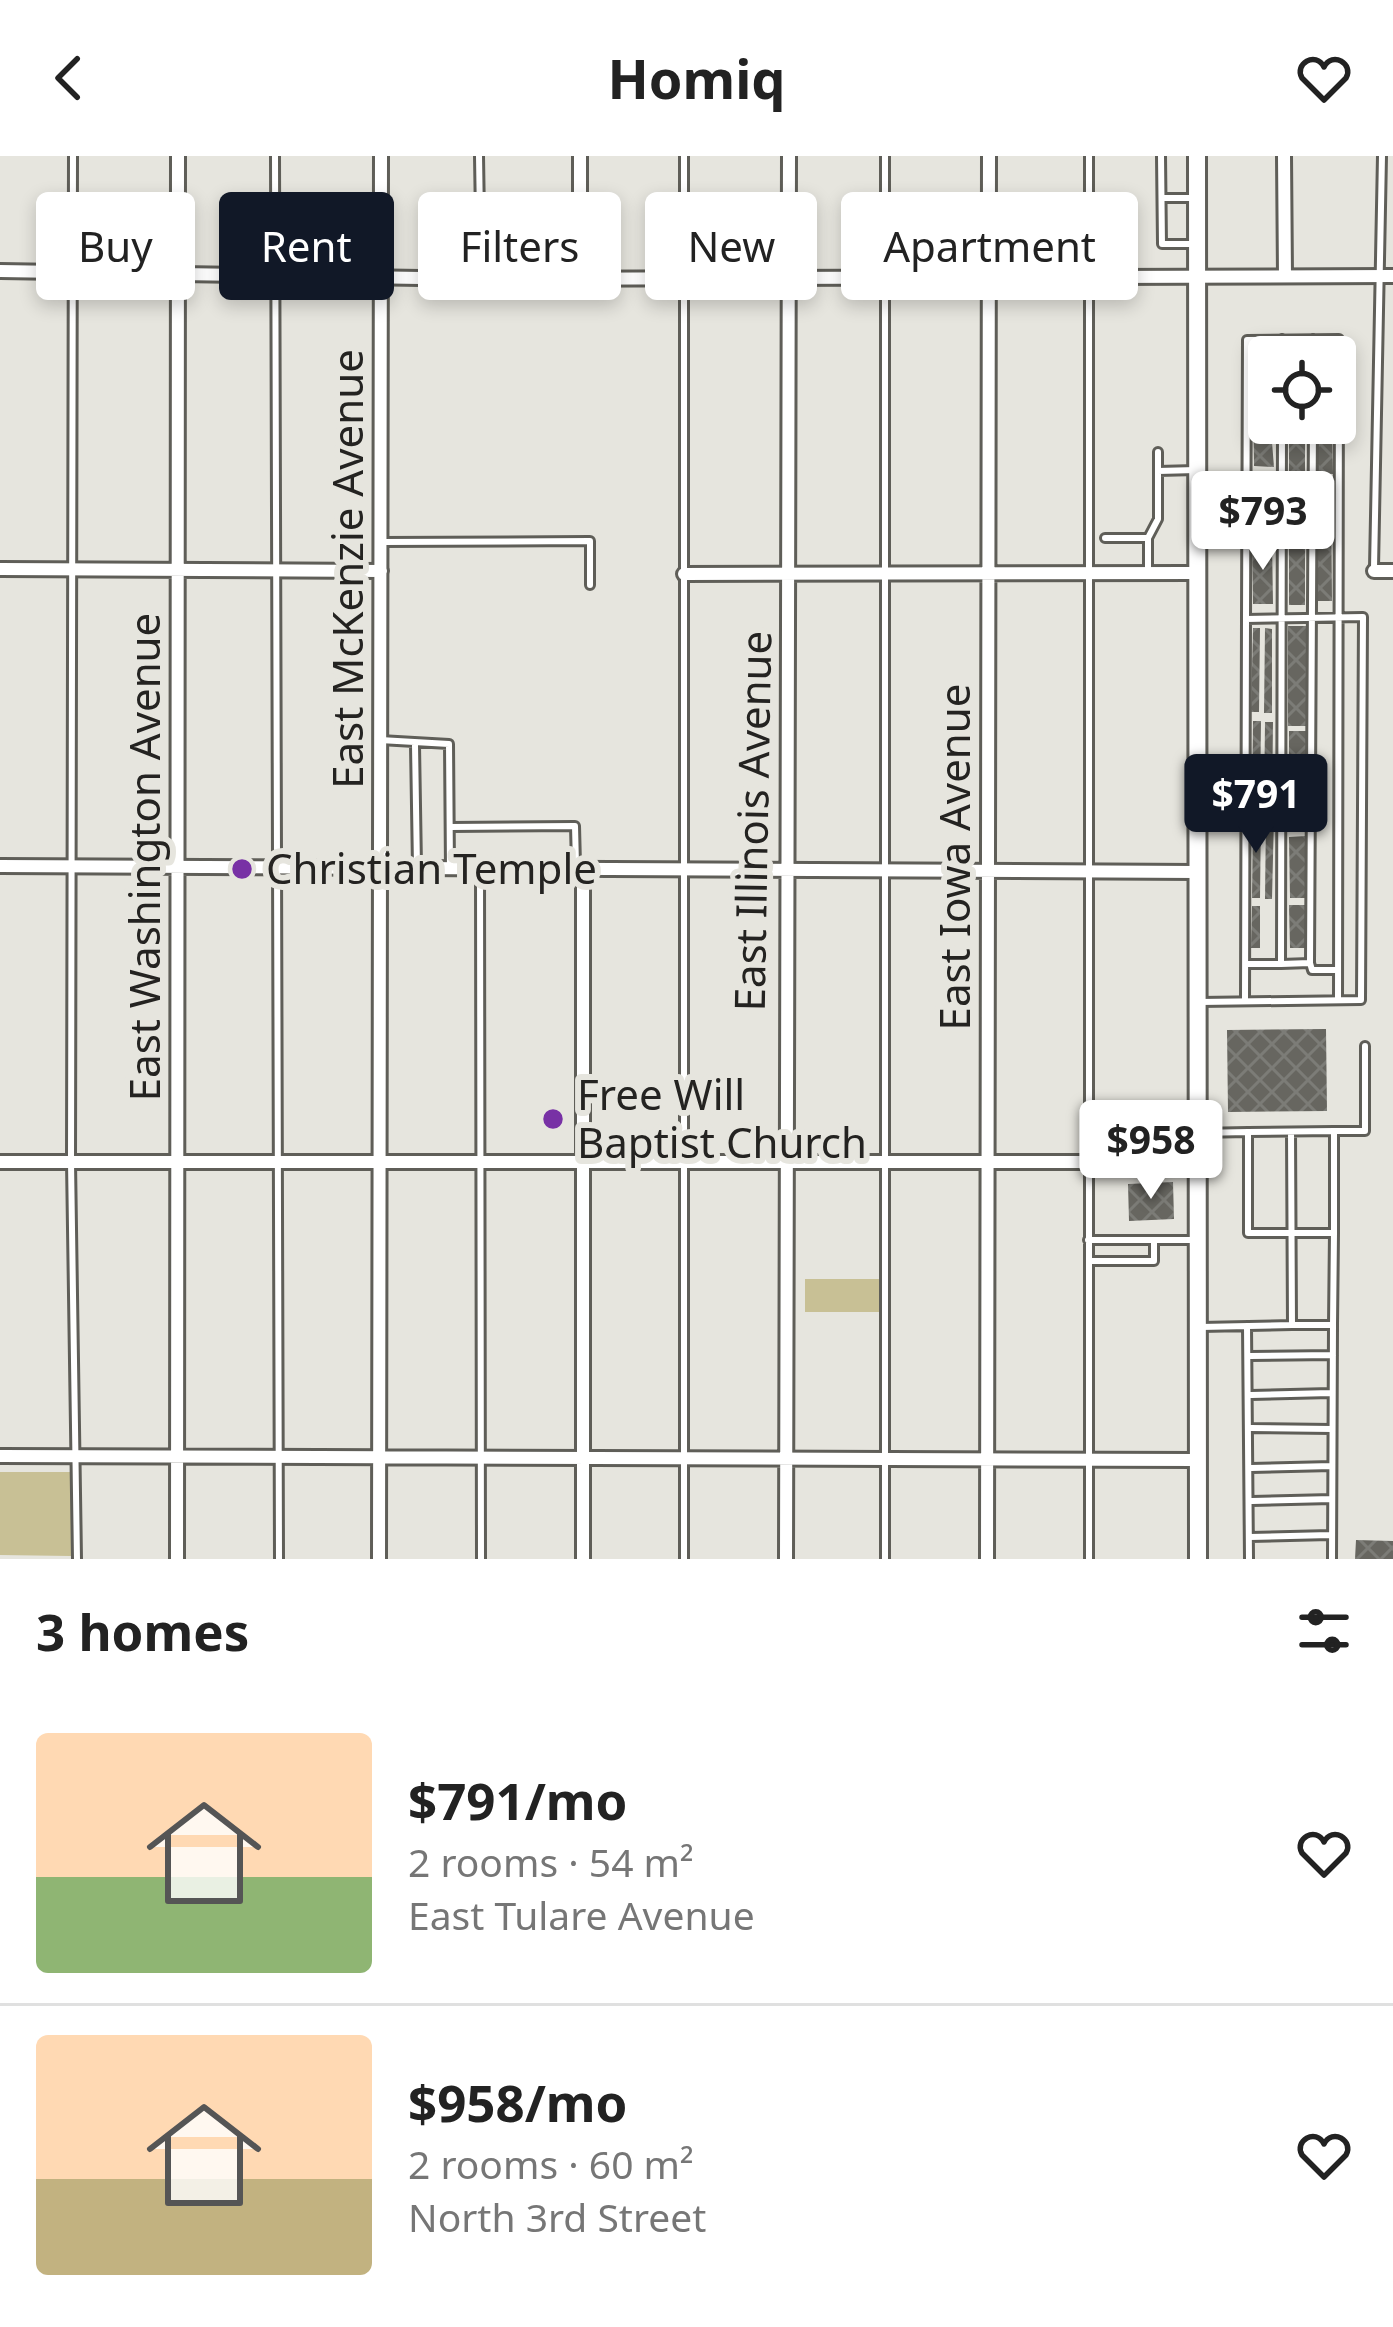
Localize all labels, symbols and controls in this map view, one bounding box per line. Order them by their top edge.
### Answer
text: Homiq [608,41,785,115]
icon: back [36,45,102,111]
icon: heart [1291,45,1357,111]
chip: Buy [36,192,195,300]
chip: Rent [219,192,394,300]
chip: Filters [418,192,621,300]
chip: New [645,192,817,300]
chip: Apartment [841,192,1138,300]
map controls [1248,336,1356,444]
button: locate [1248,336,1356,444]
street label: East McKenzie Avenue [318,349,375,789]
pin: $793 [1192,471,1334,573]
text: $793 [1218,483,1308,536]
street label: East Washington Avenue [115,613,172,1101]
street label: East Illinois Avenue [720,630,783,1012]
street label: East Iowa Avenue [925,684,982,1030]
pin: $791 [1185,754,1327,856]
text: $791 [1211,766,1301,819]
place label: Christian Temple [266,839,597,896]
marker: Christian Temple [229,856,255,882]
place label: Free Will Baptist Church [577,1065,867,1170]
pin: $958 [1080,1100,1222,1202]
marker: Free Will Baptist Church [540,1106,566,1132]
text: $958 [1106,1112,1196,1165]
text: 3 homes [36,1596,249,1666]
icon: filters [1291,1598,1357,1664]
text: $791/mo [408,1765,627,1835]
icon: home [132,1781,276,1925]
icon: heart [1291,1820,1357,1886]
text: 2 rooms · 54 m² [408,1835,694,1888]
text: East Tulare Avenue [408,1888,755,1941]
text: $958/mo [408,2067,627,2137]
icon: home [132,2083,276,2227]
icon: heart [1291,2122,1357,2188]
text: 2 rooms · 60 m² [408,2137,694,2190]
text: North 3rd Street [408,2190,706,2243]

